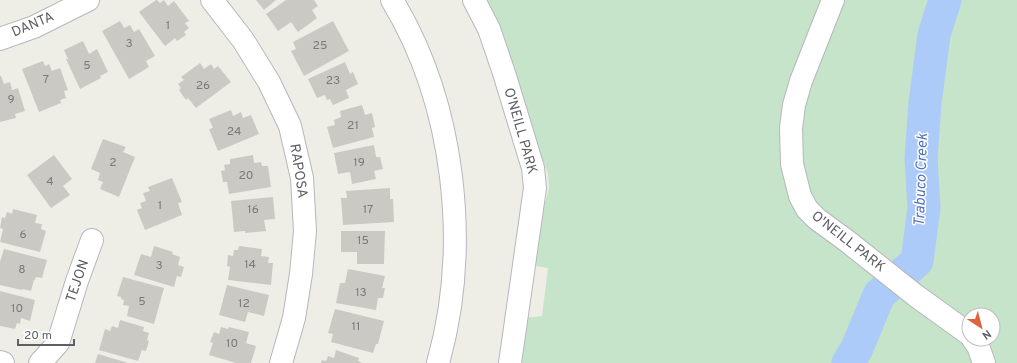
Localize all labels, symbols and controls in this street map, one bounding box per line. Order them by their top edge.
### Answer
street label: DANTA [9,9,57,41]
house number: 1 [166,18,170,34]
house number: 3 [125,36,133,52]
house number: 25 [313,38,327,54]
house number: 5 [83,58,91,74]
house number: 7 [43,72,49,88]
house number: 23 [326,73,340,89]
house number: 26 [196,78,210,94]
street label: O'NEILL PARK [500,86,540,176]
house number: 9 [7,92,15,108]
house number: 21 [347,118,359,134]
house number: 24 [227,124,241,140]
water label: Trabuco Creek [911,133,933,227]
street label: RAPOSA [285,143,311,199]
house number: 2 [109,155,117,171]
house number: 19 [353,155,365,171]
house number: 20 [238,168,254,184]
house number: 4 [46,174,54,190]
house number: 1 [158,198,162,214]
house number: 16 [247,202,259,218]
house number: 17 [363,202,373,218]
street label: O'NEILL PARK [808,208,888,276]
house number: 6 [19,227,27,243]
house number: 15 [357,233,369,249]
street label: TEJON [63,257,93,305]
house number: 14 [244,257,256,273]
house number: 3 [155,258,163,274]
house number: 8 [18,262,26,278]
house number: 13 [355,285,367,301]
house number: 5 [138,294,146,310]
house number: 12 [238,296,250,312]
house number: 10 [11,301,23,317]
north arrow [961,307,1001,347]
house number: 11 [352,319,360,335]
scale bar [18,321,74,347]
text: N [979,326,994,342]
text: 20 m [24,328,52,344]
house number: 10 [226,336,238,352]

